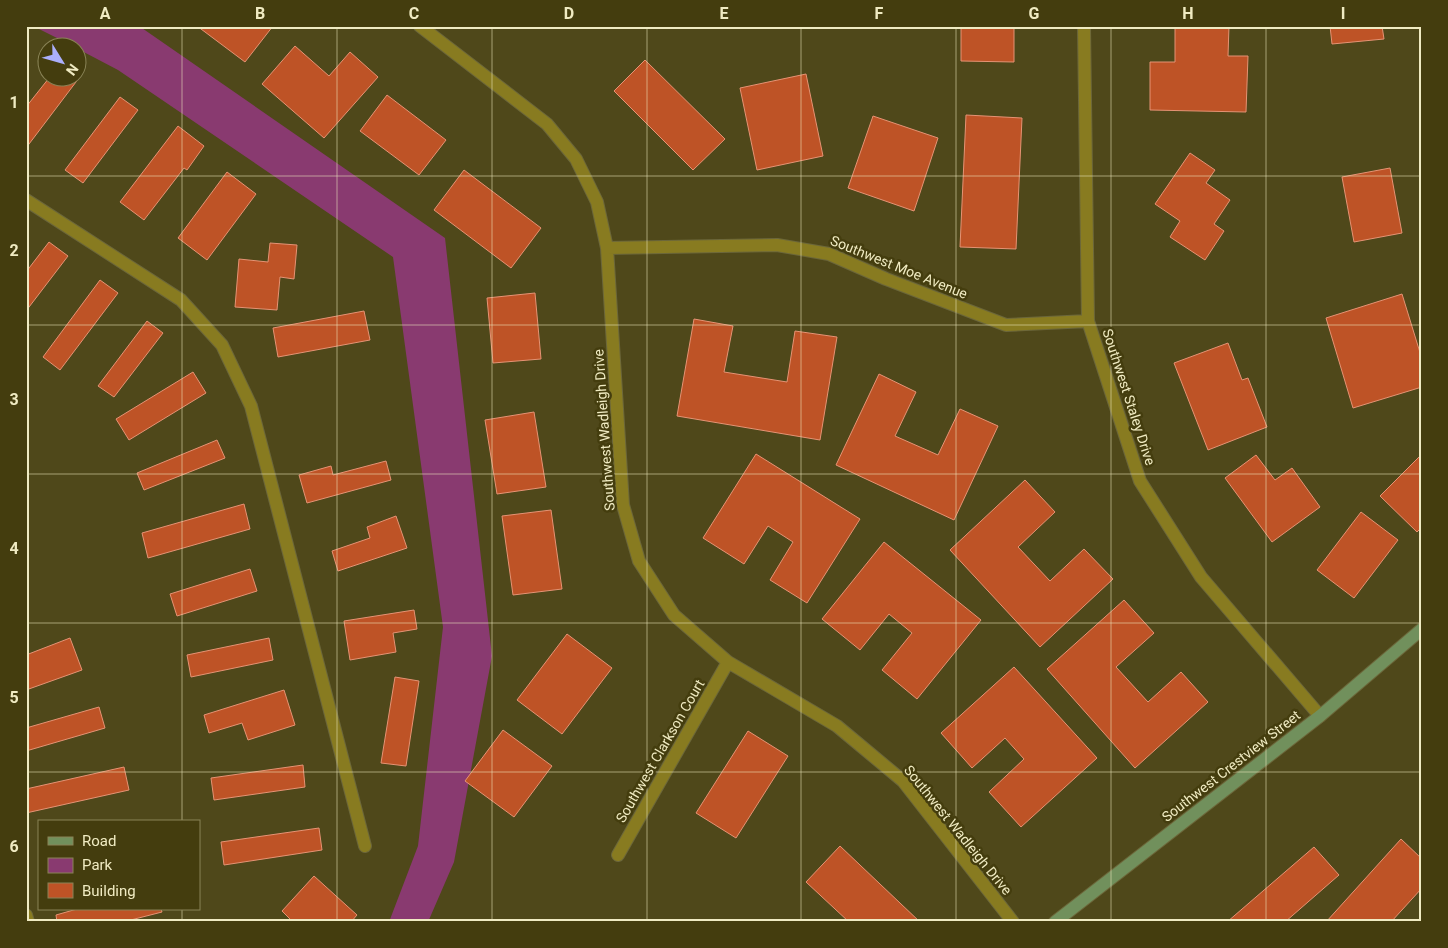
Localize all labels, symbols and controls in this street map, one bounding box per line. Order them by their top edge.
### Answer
text: A [100,4,111,23]
text: B [255,4,265,23]
text: C [409,4,419,23]
text: D [564,4,574,23]
text: E [720,4,729,23]
text: F [875,4,884,23]
text: G [1029,4,1040,23]
text: H [1182,4,1194,23]
text: I [1341,4,1345,23]
north arrow [38,38,88,88]
text: N [63,61,82,79]
text: 1 [9,93,19,112]
street label: Southwest Moe Avenue [828,232,970,302]
text: 2 [9,241,19,260]
street label: Southwest Staley Drive [1099,327,1159,467]
street label: Southwest Wadleigh Drive [590,349,618,511]
text: 3 [9,390,19,409]
text: 4 [9,539,19,558]
street label: Southwest Clarkson Court [612,676,708,825]
text: 5 [9,688,19,707]
street label: Southwest Crestview Street [1159,707,1304,825]
street label: Southwest Wadleigh Drive [901,762,1015,898]
legend [38,820,200,910]
text: Road [82,832,116,850]
text: 6 [9,837,19,856]
text: Park [82,856,113,874]
text: Building [82,882,136,900]

